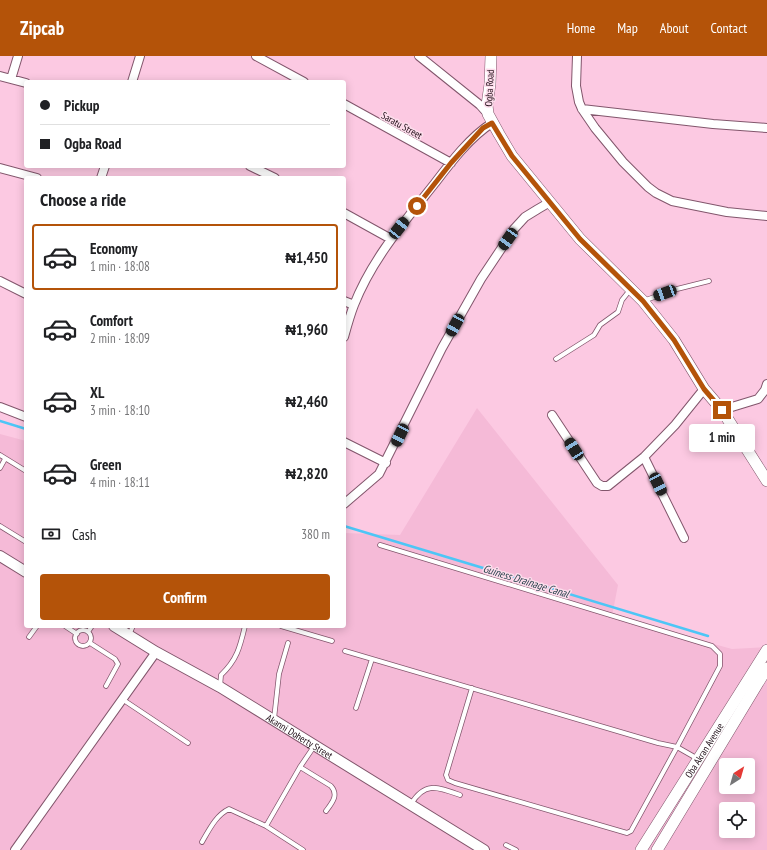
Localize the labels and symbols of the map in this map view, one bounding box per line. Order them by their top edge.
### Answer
street label: Ogba Road [482,69,497,107]
street label: Saratu Street [379,109,425,142]
route start [408,197,426,215]
car [387,215,411,241]
car [496,226,520,252]
car [652,283,678,303]
car [444,312,466,338]
route end [713,401,731,419]
car [389,422,411,448]
callout: 1 min [689,424,755,452]
car [562,436,586,462]
car [647,471,669,497]
water label: Guiness Drainage Canal [481,561,572,601]
street label: Akanni Doherty Street [264,711,335,762]
street label: Oba Akran Avenue [682,720,727,780]
north arrow [719,758,755,794]

